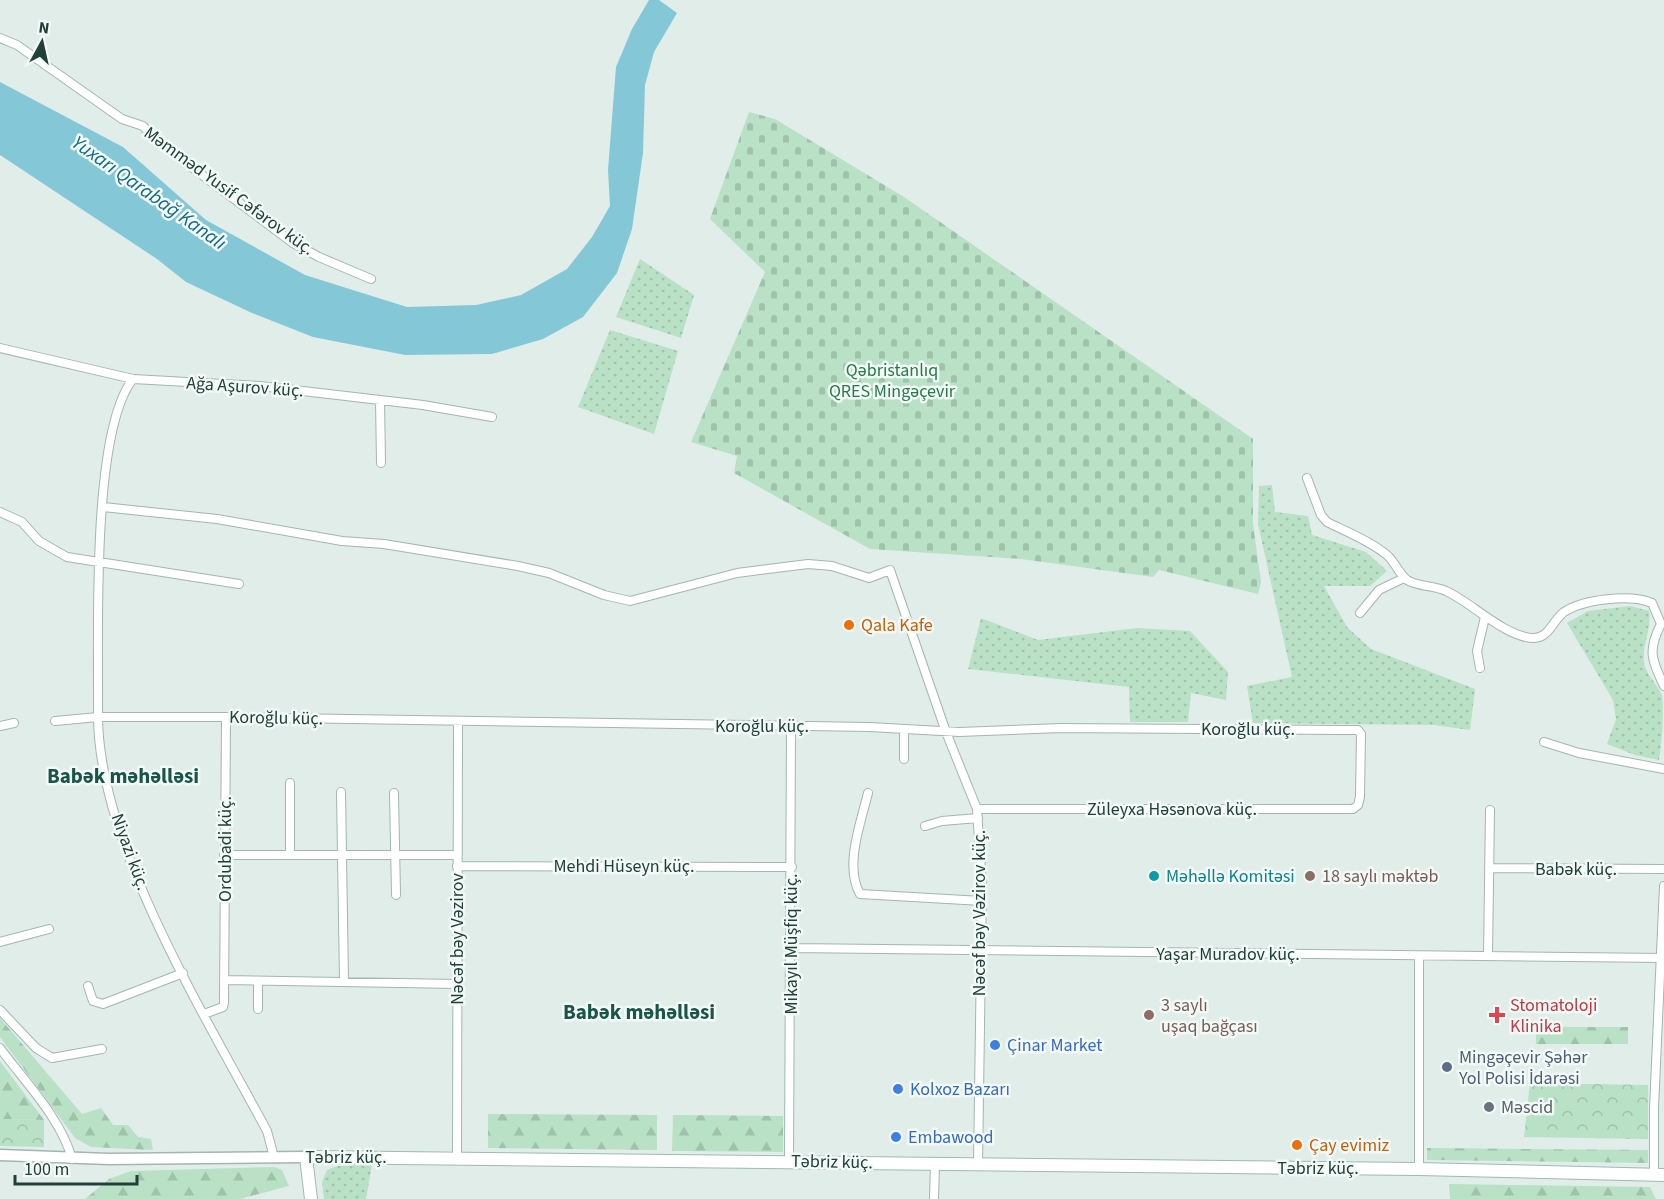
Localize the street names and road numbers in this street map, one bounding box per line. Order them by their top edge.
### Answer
street label: Məmməd Yusif Cəfərov küç. [139,121,319,261]
street label: Ağa Aşurov küç. [185,370,305,404]
street label: Koroğlu küç. [229,705,323,731]
street label: Koroğlu küç. [715,714,809,739]
street label: Koroğlu küç. [1201,717,1295,742]
street label: Ordubadi küç. [213,796,238,902]
street label: Züleyxa Həsənova küç. [1087,797,1257,822]
street label: Niyazi küç. [105,810,155,894]
street label: Nəcəf bəy Vəzirov küç. [967,830,992,996]
street label: Mehdi Hüseyn küç. [554,854,694,879]
street label: Babək küç. [1535,857,1617,882]
street label: Nəcəf bəy Vəzirov [445,873,470,1005]
street label: Mikayıl Müşfiq küç. [779,873,804,1015]
street label: Yaşar Muradov küç. [1155,942,1300,967]
street label: Təbriz küç. [305,1145,387,1170]
street label: Təbriz küç. [791,1149,873,1175]
street label: Təbriz küç. [1277,1156,1359,1181]

